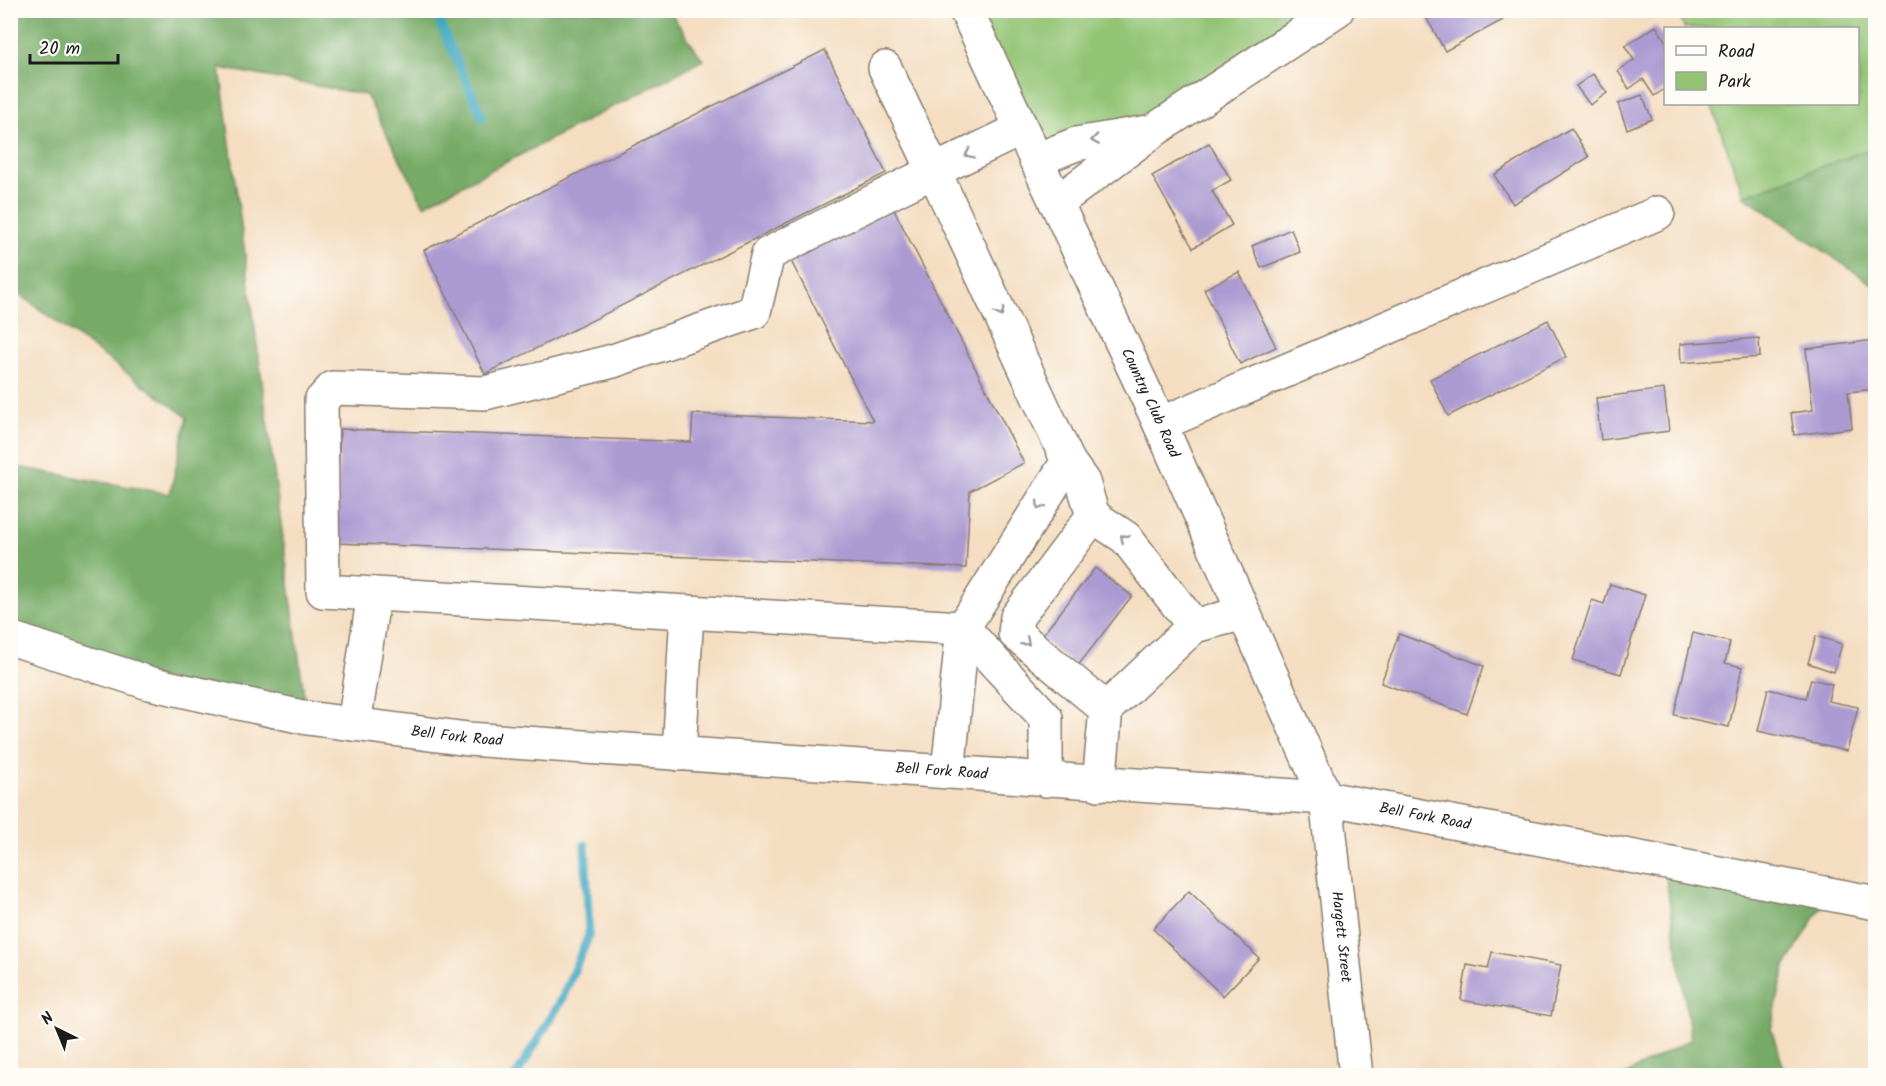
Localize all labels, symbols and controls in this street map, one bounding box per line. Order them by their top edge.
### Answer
scale bar [30,27,118,65]
legend [1664,27,1859,105]
text: 20 m [39,35,80,64]
text: Road [1718,38,1755,67]
text: Park [1718,68,1751,97]
one-way arrow [1091,134,1100,146]
one-way arrow [964,147,975,159]
one-way arrow [992,306,1004,317]
street label: Country Club Road [1114,344,1186,462]
one-way arrow [1035,500,1047,510]
one-way arrow [1120,534,1130,545]
one-way arrow [1020,635,1031,646]
street label: Bell Fork Road [409,720,504,753]
street label: Bell Fork Road [895,756,989,787]
street label: Bell Fork Road [1377,796,1473,837]
street label: Hargett Street [1324,890,1358,984]
north arrow [27,999,87,1059]
text: N [36,1007,60,1032]

